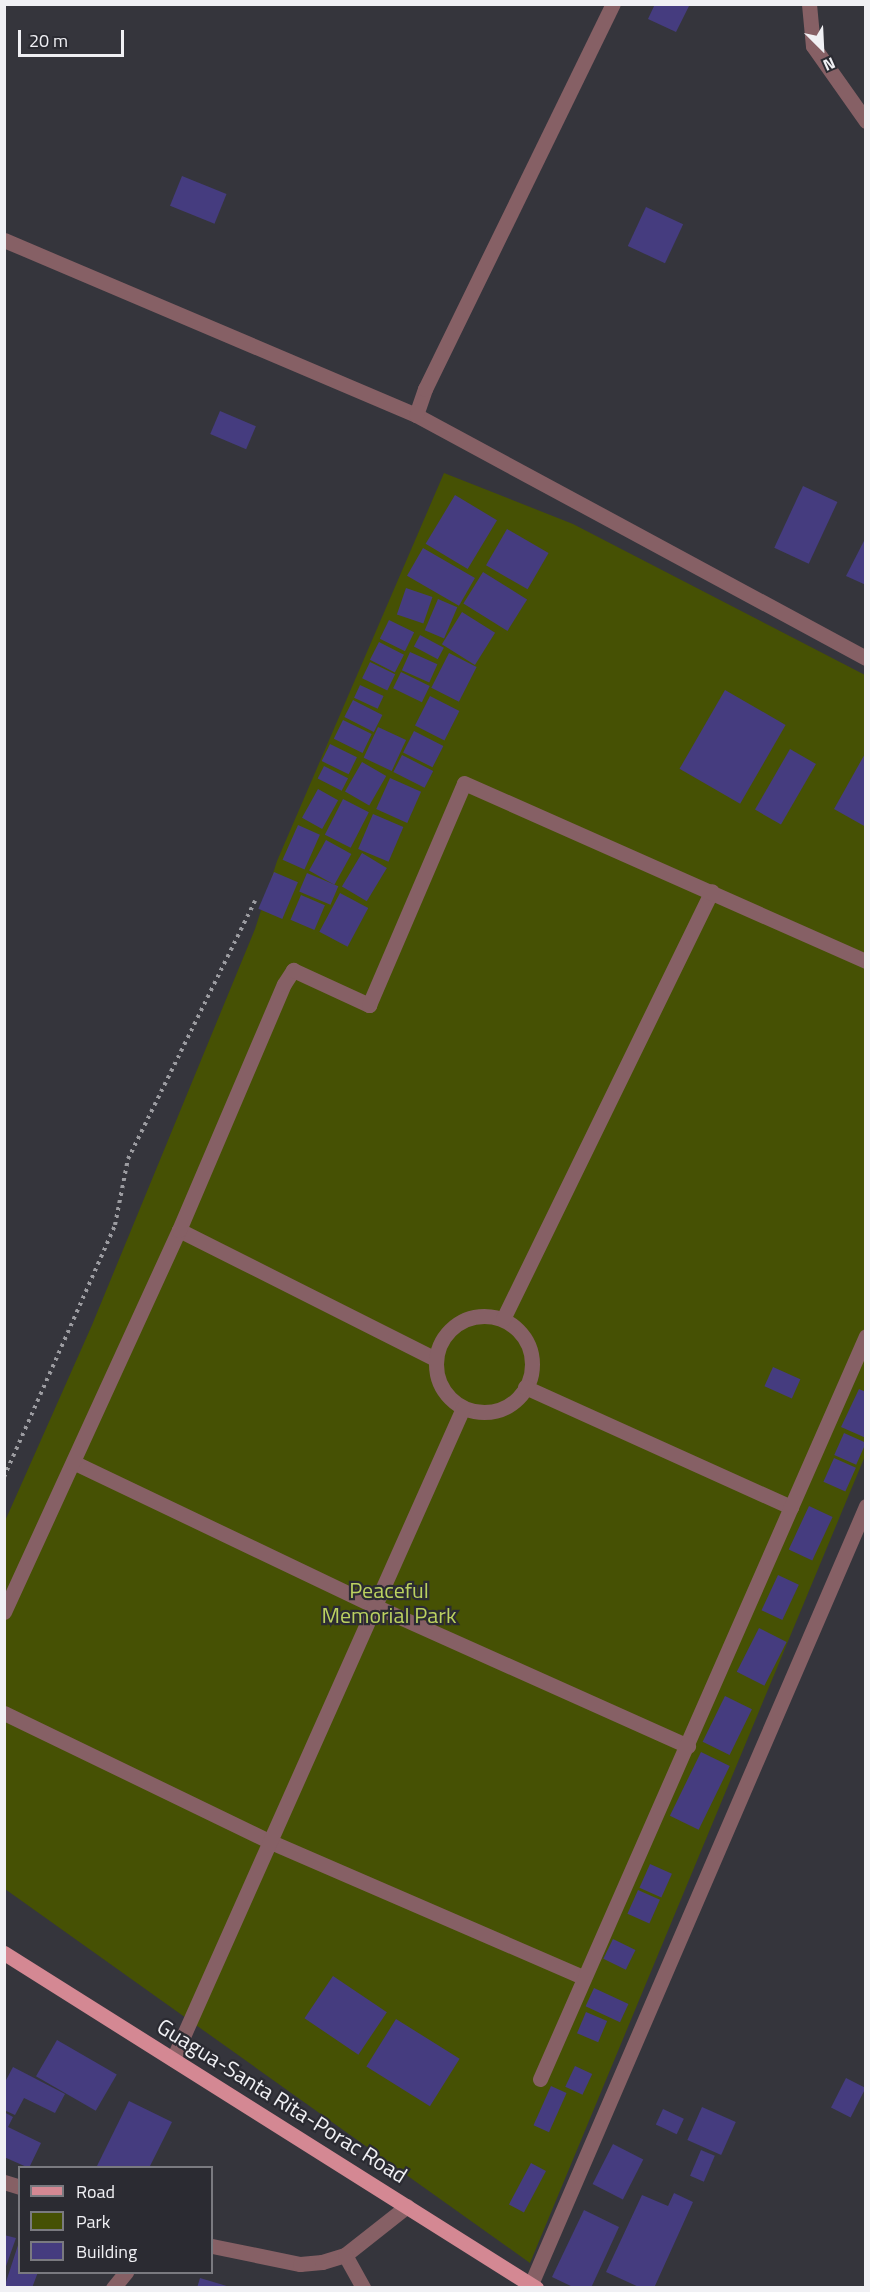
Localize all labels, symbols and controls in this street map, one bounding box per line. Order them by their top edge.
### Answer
scale bar [21,18,128,56]
north arrow [792,18,852,78]
text: 20 m [29,27,68,54]
text: N [819,51,839,78]
park label: Peaceful Memorial Park [322,1577,456,1628]
street label: Guagua-Santa Rita-Porac Road [152,2013,412,2189]
legend [18,2166,213,2274]
text: Road [76,2178,115,2205]
text: Park [76,2208,110,2235]
text: Building [76,2238,137,2265]

